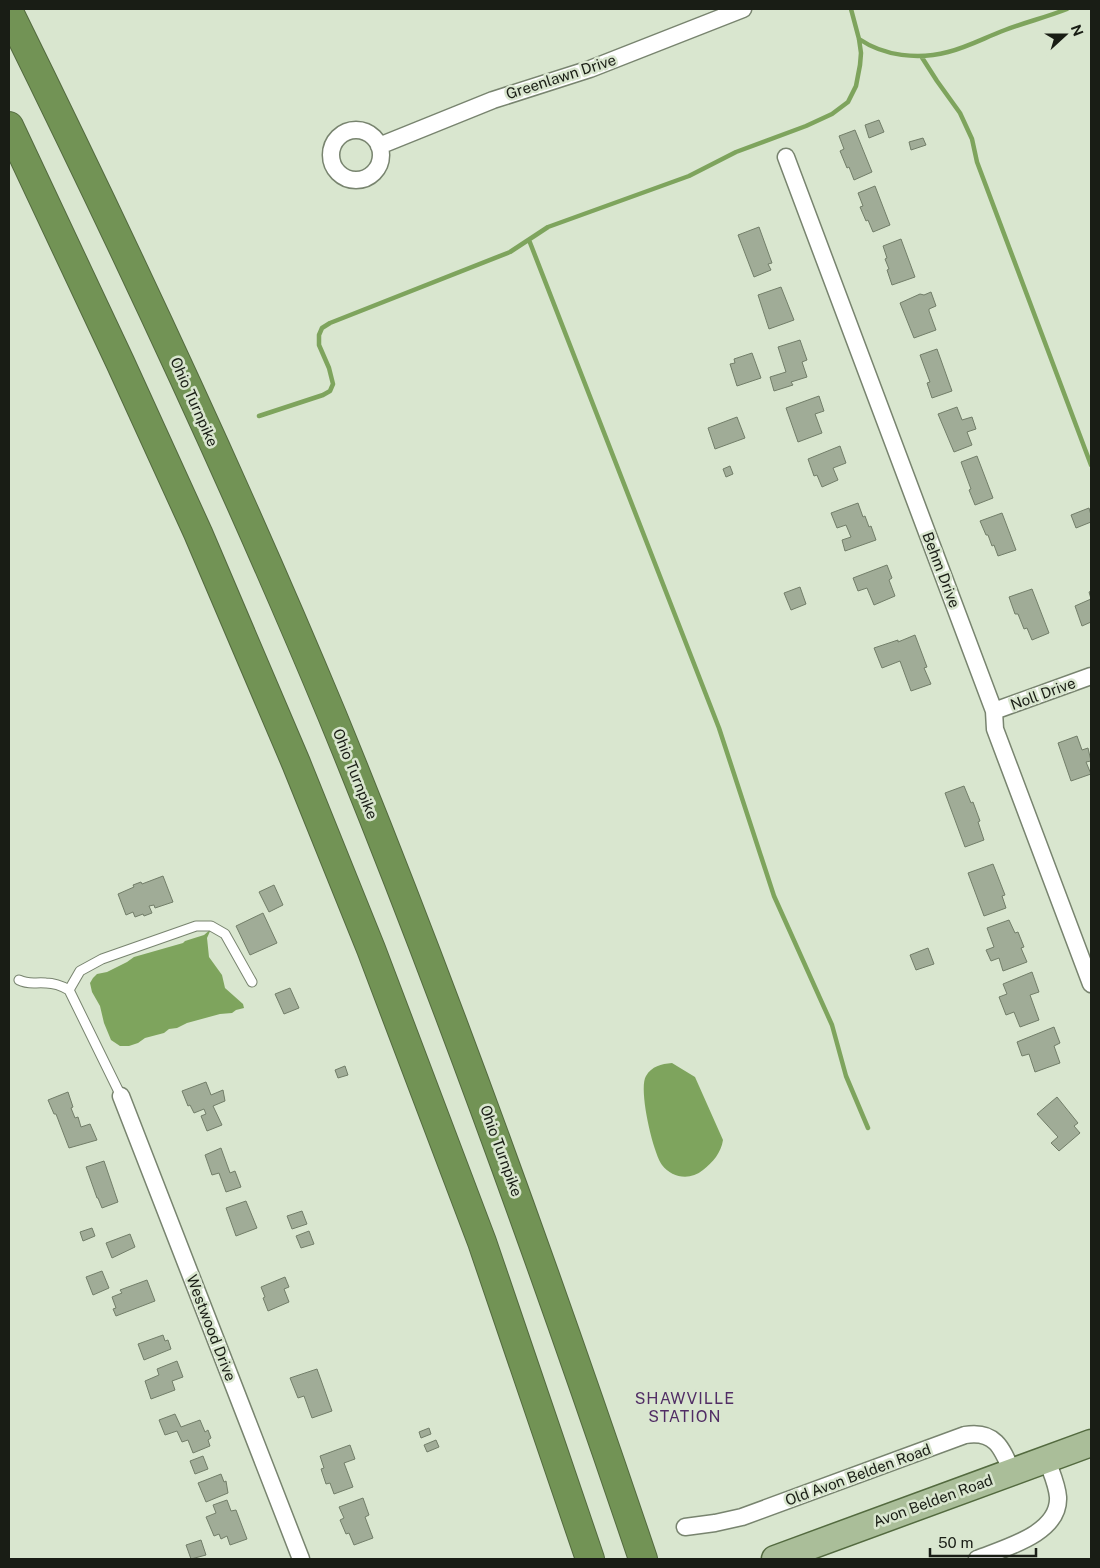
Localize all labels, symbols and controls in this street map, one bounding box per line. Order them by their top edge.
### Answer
north arrow [1040,10,1090,60]
text: N [1068,22,1087,38]
street label: Greenlawn Drive [504,51,618,102]
street label: Ohio Turnpike [167,354,222,449]
street label: Behm Drive [919,530,964,610]
street label: Noll Drive [1008,674,1078,713]
street label: Ohio Turnpike [330,726,381,822]
street label: Ohio Turnpike [477,1103,526,1199]
street label: Westwood Drive [183,1272,240,1383]
district label: SHAWVILLE STATION [635,1389,735,1426]
street label: Old Avon Belden Road [783,1440,933,1510]
street label: Avon Belden Road [871,1471,995,1531]
scale bar [930,1526,1036,1558]
text: 50 m [938,1534,973,1551]

